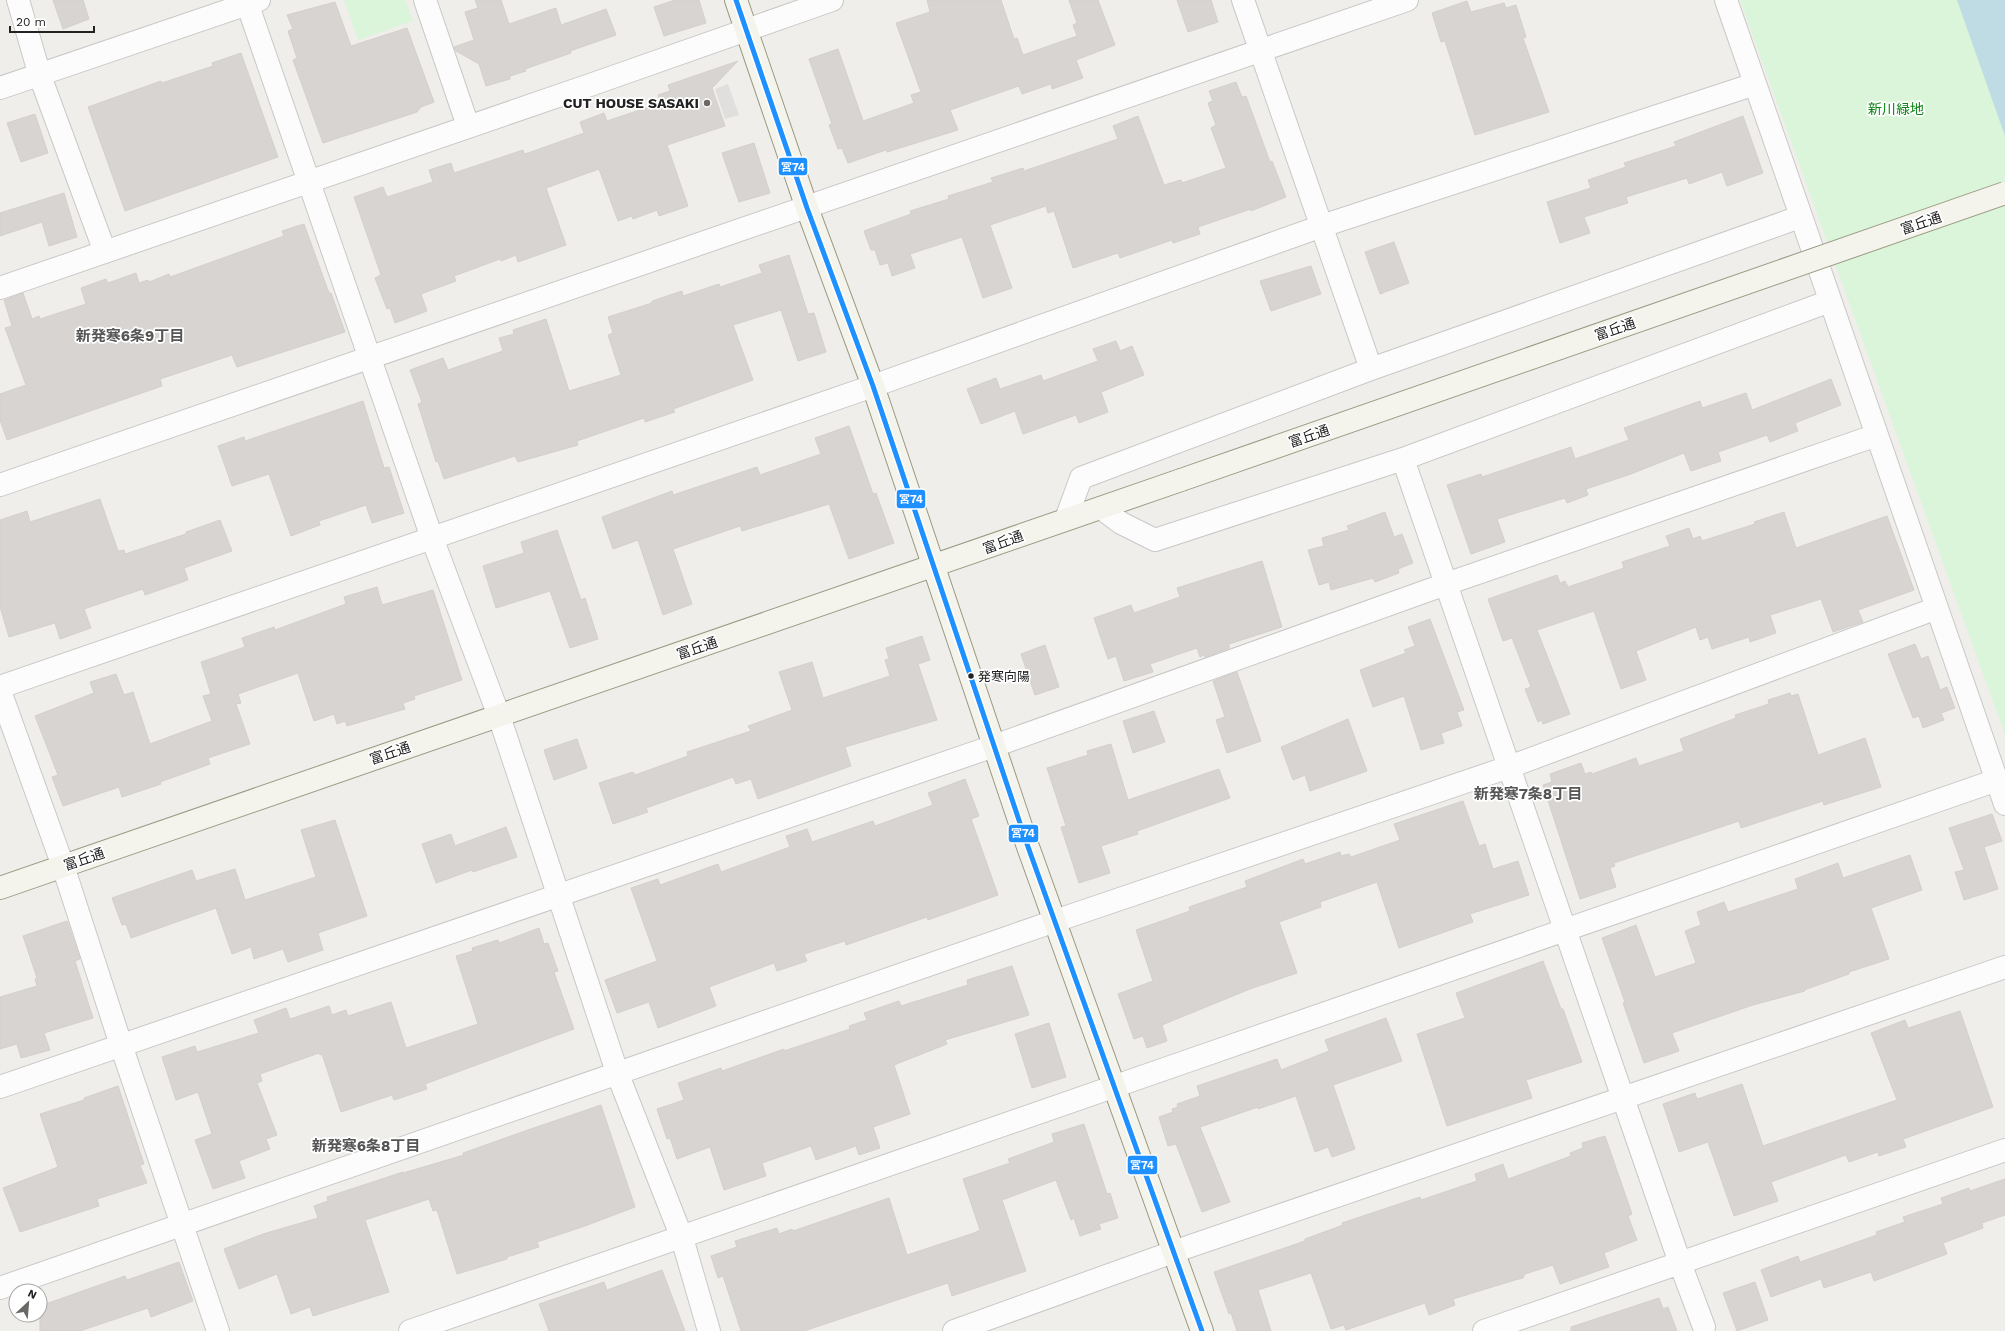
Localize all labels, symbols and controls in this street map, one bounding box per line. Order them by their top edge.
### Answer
scale bar [10,8,94,34]
text: 20 m [16,15,46,29]
place label: CUT HOUSE SASAKI [563,95,699,111]
marker: CUT HOUSE SASAKI [702,98,712,108]
park label: 新川緑地 [1868,101,1924,117]
line badge: 宮74 [778,157,808,176]
text: 宮74 [781,161,805,174]
street label: 富丘通 [1899,209,1943,237]
street label: 富丘通 [1593,315,1637,343]
district label: 新発寒6条9丁目 [76,327,184,345]
street label: 富丘通 [1287,422,1331,450]
line badge: 宮74 [896,489,926,509]
text: 宮74 [899,493,923,506]
street label: 富丘通 [981,527,1025,557]
street label: 富丘通 [675,634,719,662]
place label: 発寒向陽 [978,669,1030,684]
marker: 発寒向陽 [966,671,976,681]
street label: 富丘通 [368,739,412,767]
district label: 新発寒7条8丁目 [1474,785,1582,803]
line badge: 宮74 [1008,824,1039,843]
text: 宮74 [1011,827,1035,840]
street label: 富丘通 [62,845,106,873]
district label: 新発寒6条8丁目 [312,1137,420,1155]
line badge: 宮74 [1127,1155,1158,1175]
text: 宮74 [1130,1159,1154,1172]
north arrow [8,1283,48,1323]
text: N [26,1287,39,1302]

